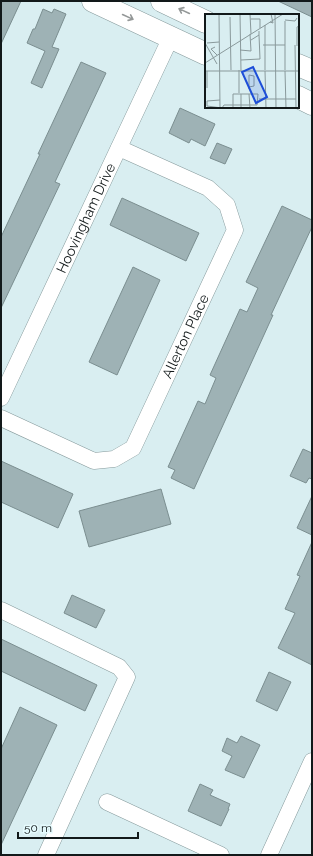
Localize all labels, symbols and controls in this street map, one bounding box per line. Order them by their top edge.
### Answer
one-way arrow [178,7,190,14]
one-way arrow [122,14,134,21]
inset map [205,14,299,108]
street label: Hoovingham Drive [53,160,119,276]
street label: Allerton Place [159,292,212,381]
scale bar [18,814,138,840]
text: 50 m [24,821,52,835]

